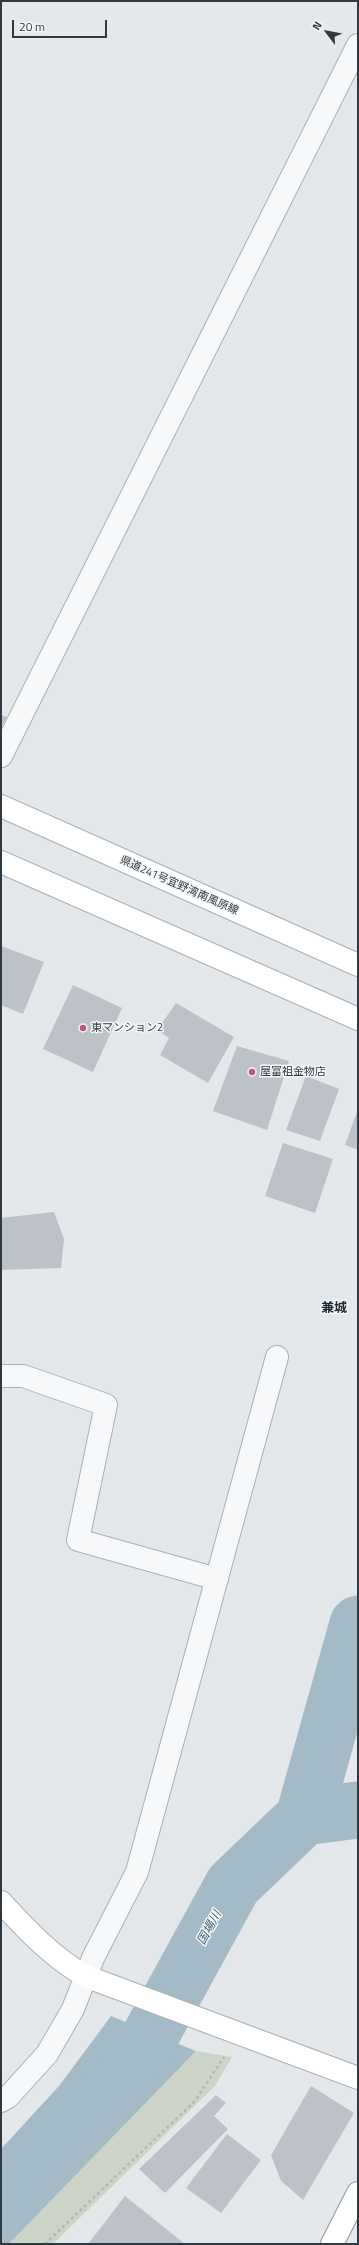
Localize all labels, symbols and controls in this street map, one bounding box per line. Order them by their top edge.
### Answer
scale bar [14,12,109,38]
north arrow [307,12,347,52]
text: 20 m [19,17,45,36]
text: N [308,18,326,33]
street label: 県道241号宜野湾南風原線 [118,854,240,918]
place label: 東マンション2 [91,1021,163,1035]
marker: 東マンション2 [78,1023,88,1033]
place label: 屋富祖金物店 [260,1065,326,1079]
marker: 屋富祖金物店 [247,1067,257,1077]
district label: 兼城 [321,1301,347,1317]
water label: 国場川 [195,1909,225,1947]

